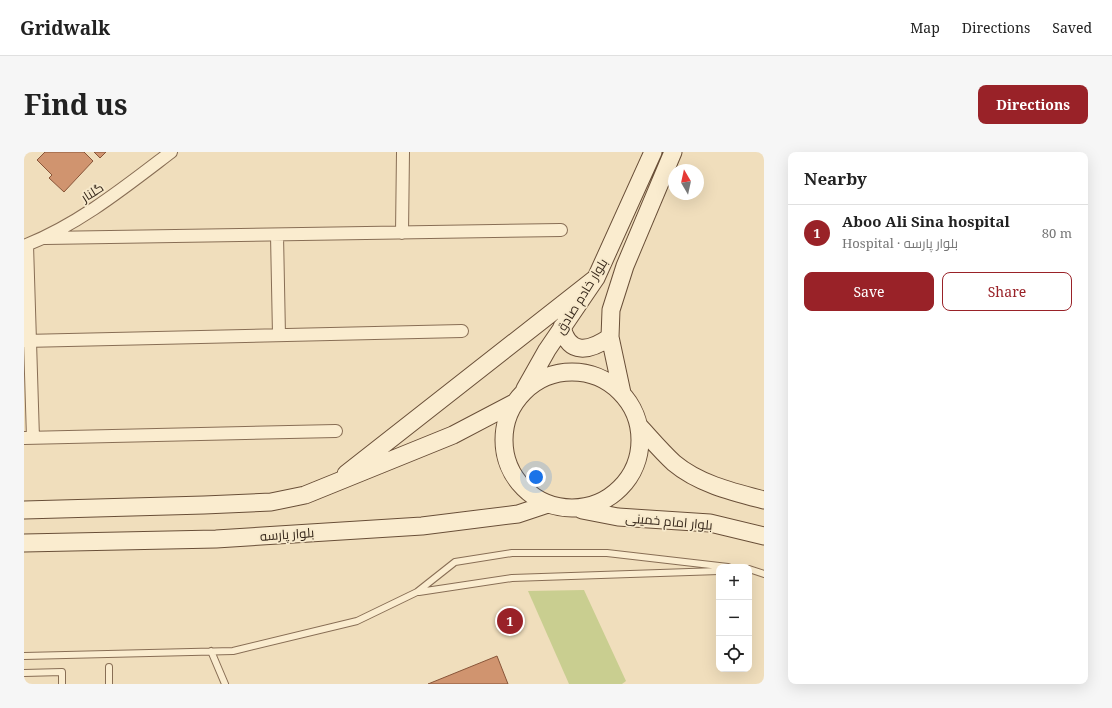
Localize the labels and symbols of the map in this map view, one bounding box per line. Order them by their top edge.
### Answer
north arrow [668,164,704,200]
street label: گلنار [76,178,107,206]
street label: بلوار خادم صادق [551,255,612,338]
your location [526,467,546,487]
street label: بلوار امام خمینی [624,508,713,535]
street label: بلوار پارسه [259,523,315,546]
pin: 1 [497,606,523,636]

